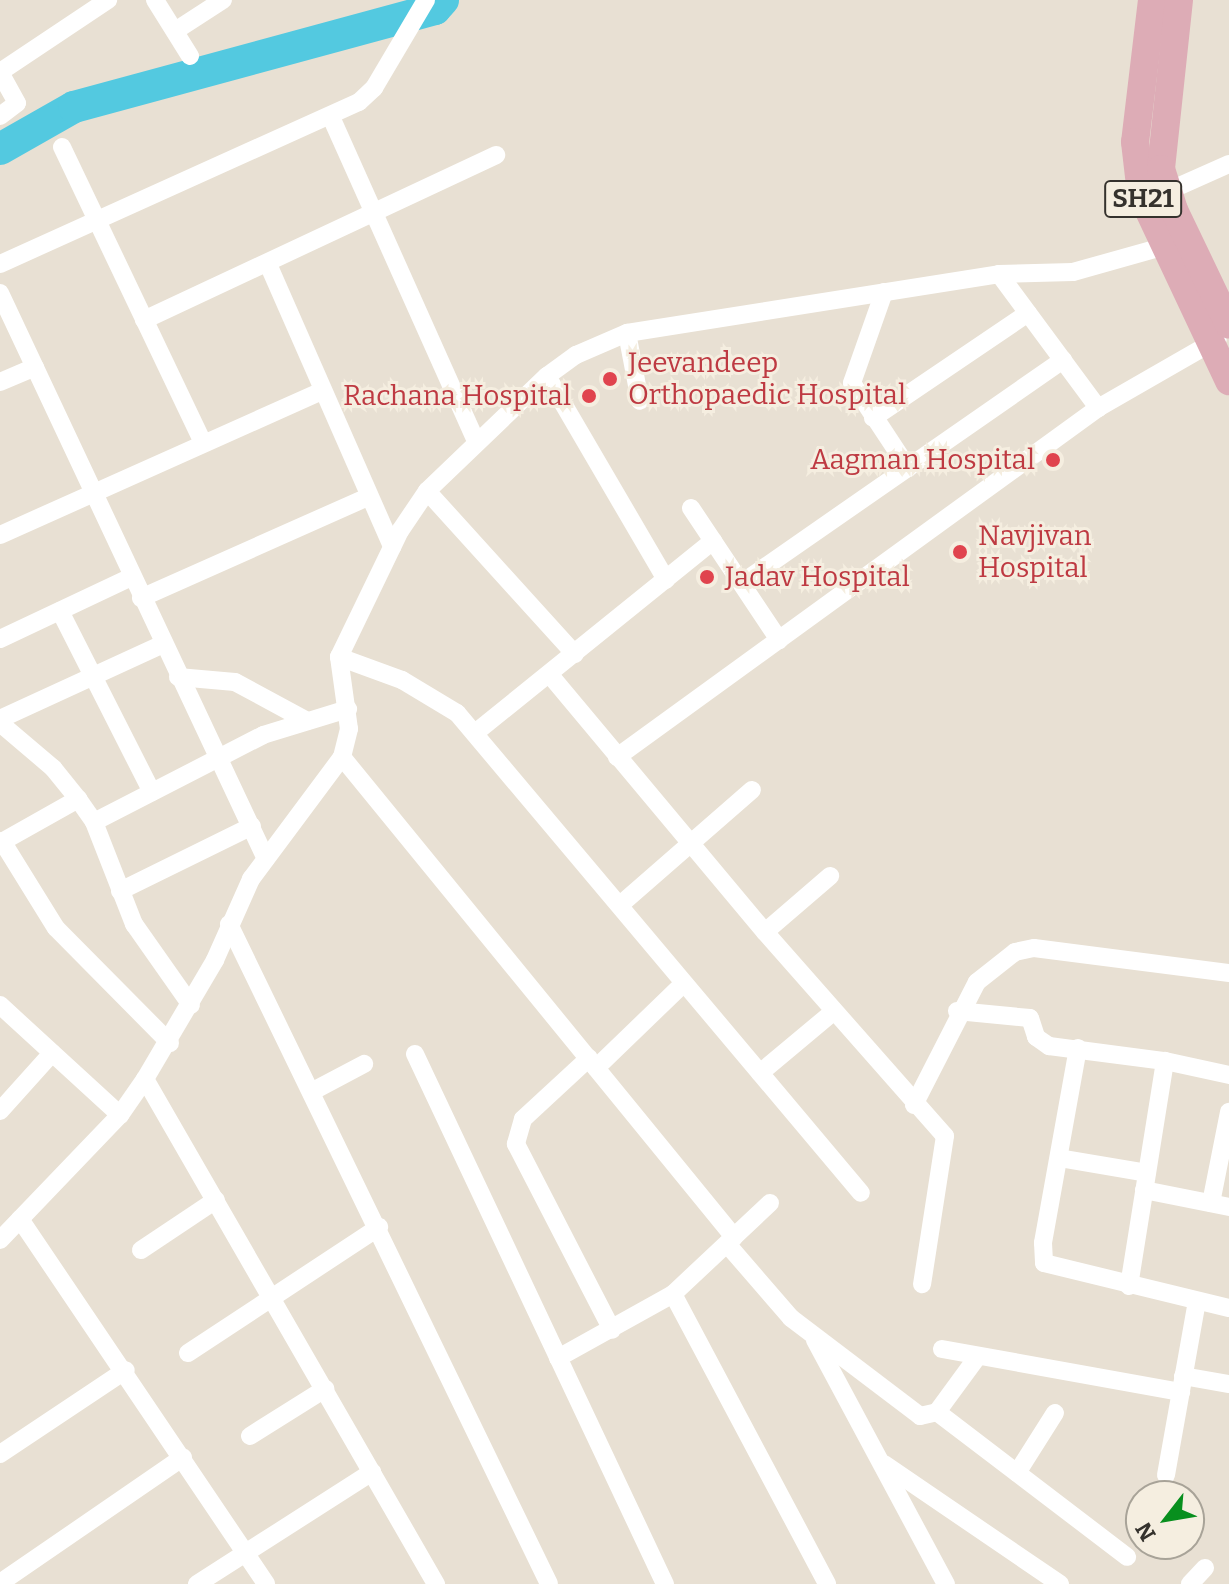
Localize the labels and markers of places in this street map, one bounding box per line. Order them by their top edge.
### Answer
place label: Jeevandeep Orthopaedic Hospital [628,346,906,412]
marker: Jeevandeep Orthopaedic Hospital [599,368,621,390]
place label: Rachana Hospital [343,379,571,413]
marker: Rachana Hospital [578,385,600,407]
place label: Aagman Hospital [810,443,1035,477]
marker: Aagman Hospital [1042,449,1064,471]
place label: Navjivan Hospital [978,519,1091,585]
marker: Navjivan Hospital [949,541,971,563]
place label: Jadav Hospital [725,560,910,594]
marker: Jadav Hospital [696,566,718,588]

